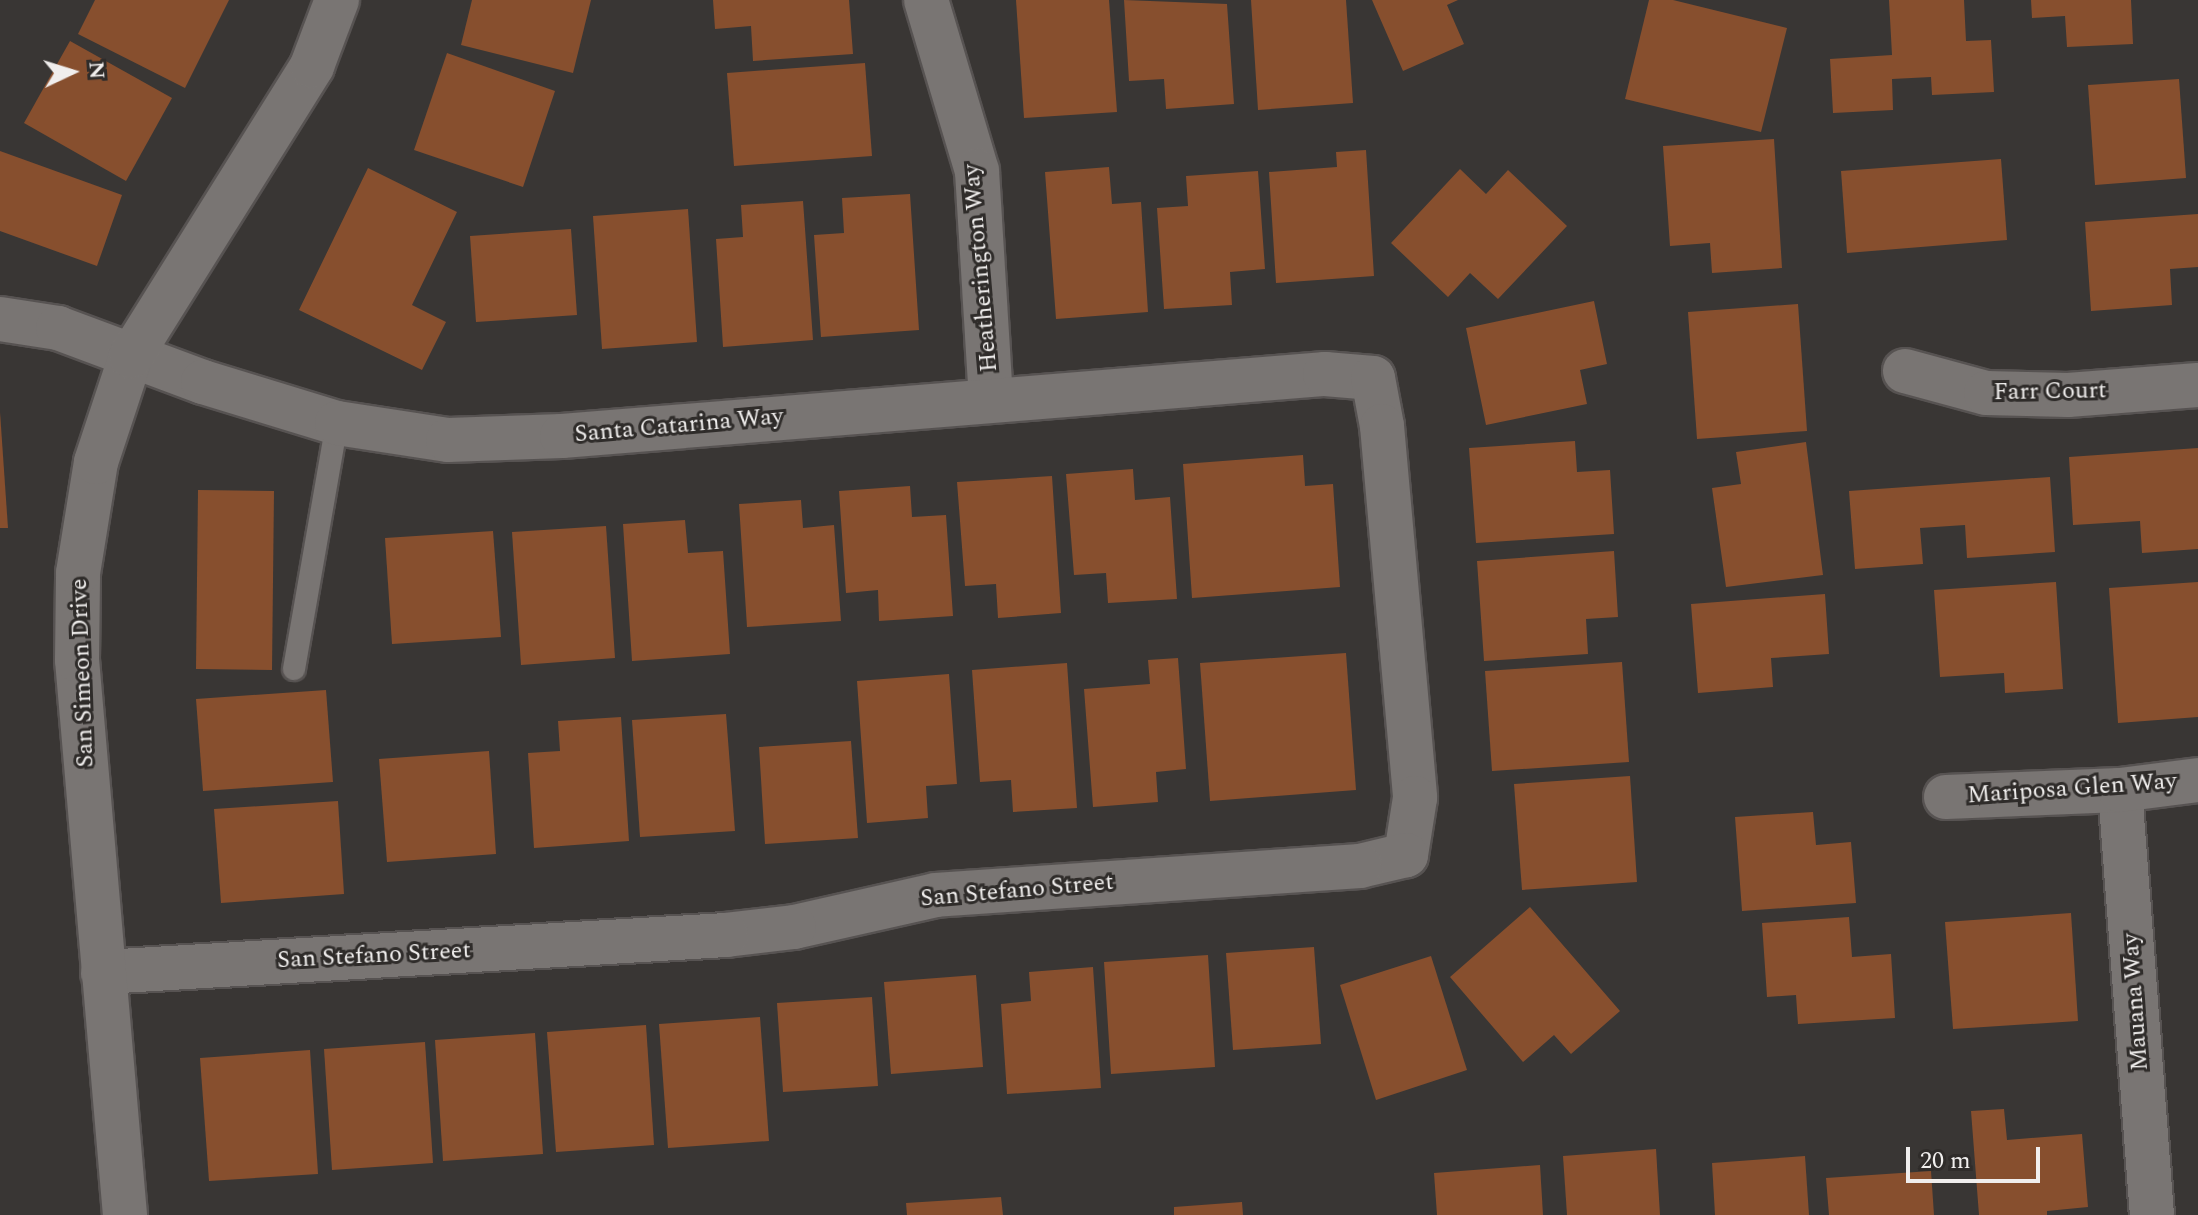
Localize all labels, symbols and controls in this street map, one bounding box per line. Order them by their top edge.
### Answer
north arrow [32,32,112,112]
text: N [79,60,114,80]
street label: Heatherington Way [958,163,1004,373]
street label: Farr Court [1993,377,2107,407]
street label: Santa Catarina Way [573,403,785,449]
street label: San Simeon Drive [65,578,101,768]
street label: Mariposa Glen Way [1966,767,2178,811]
street label: San Stefano Street [919,868,1115,914]
street label: Mauana Way [2117,932,2155,1072]
street label: San Stefano Street [276,937,472,975]
scale bar [1910,1131,2044,1181]
text: 20 m [1920,1143,1971,1179]

